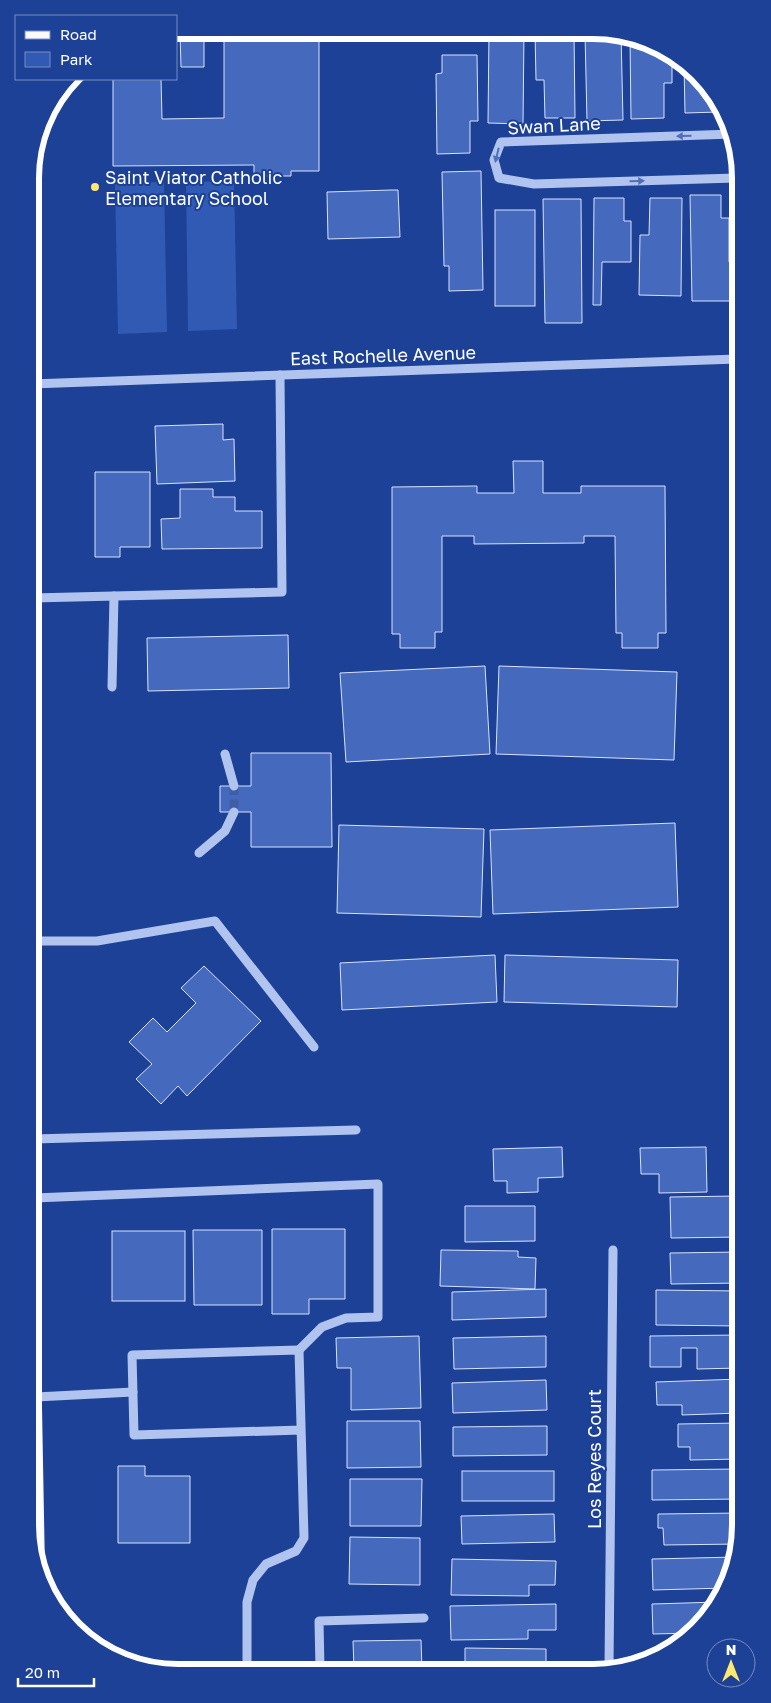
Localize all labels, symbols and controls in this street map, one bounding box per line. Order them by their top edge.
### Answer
legend [15,15,178,80]
text: Road [60,25,97,43]
text: Park [60,50,93,68]
street label: Swan Lane [507,112,601,138]
one-way arrow [676,132,692,140]
one-way arrow [493,147,501,163]
place label: Saint Viator Catholic Elementary School [105,166,282,209]
one-way arrow [629,177,645,185]
marker: Saint Viator Catholic Elementary School [89,181,101,193]
street label: East Rochelle Avenue [290,341,476,369]
street label: Los Reyes Court [583,1389,605,1529]
north arrow [706,1638,756,1688]
text: N [726,1641,736,1658]
scale bar [18,1656,94,1688]
text: 20 m [25,1663,60,1681]

